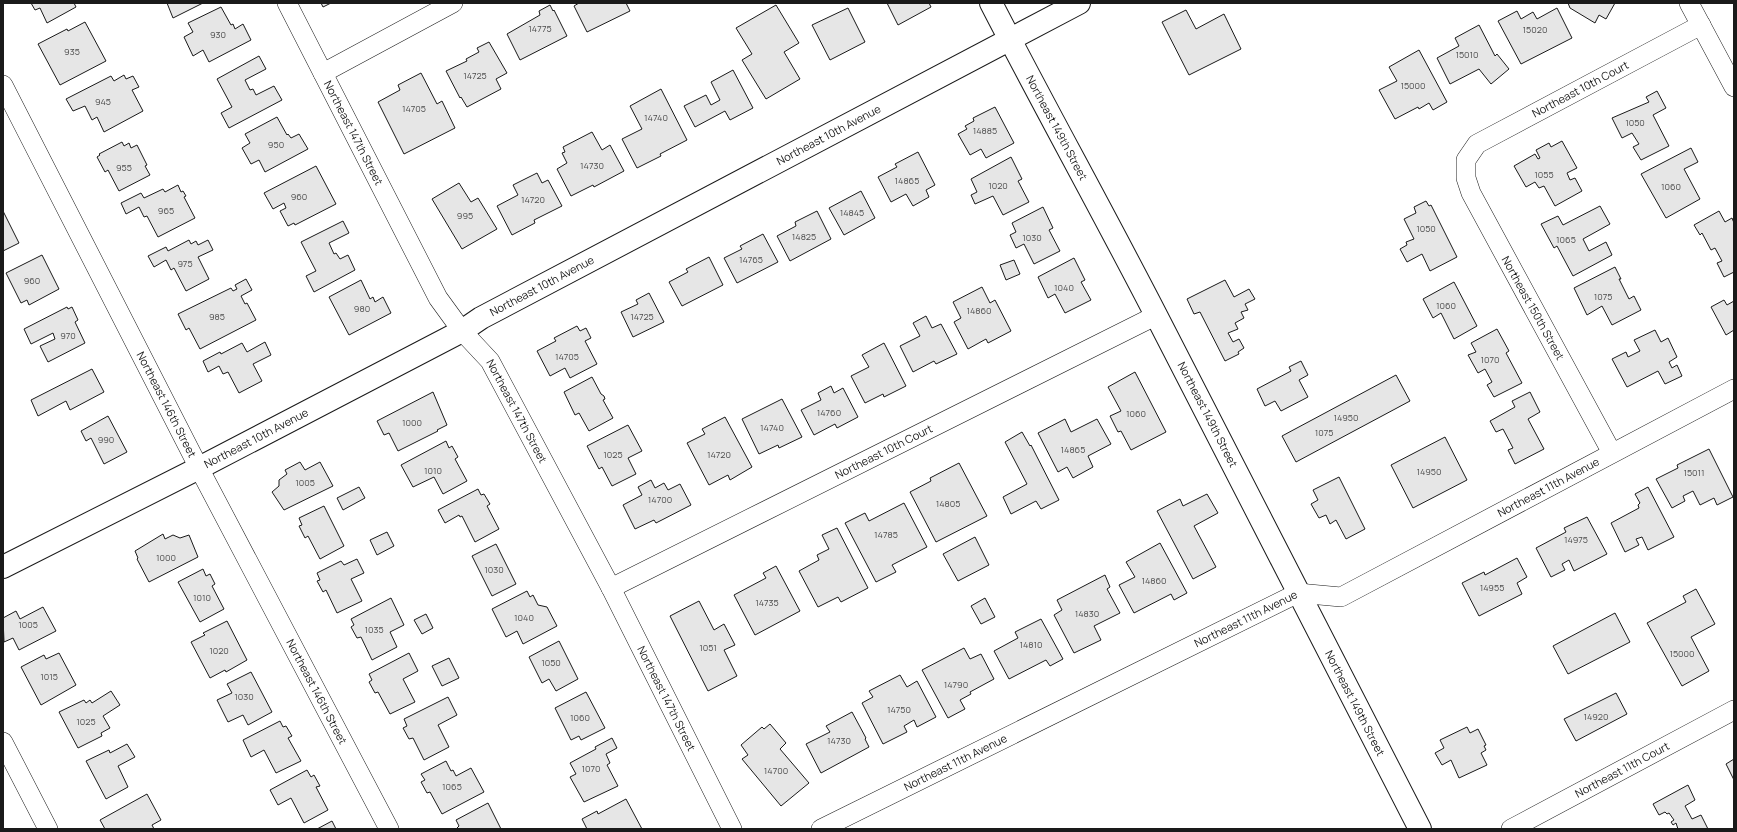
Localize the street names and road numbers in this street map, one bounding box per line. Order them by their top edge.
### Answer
street label: Northeast 10th Court [1529,57,1631,120]
street label: Northeast 149th Street [1023,72,1091,183]
street label: Northeast 147th Street [321,78,387,188]
street label: Northeast 10th Avenue [774,101,884,168]
street label: Northeast 10th Avenue [487,252,597,319]
street label: Northeast 150th Street [1499,253,1568,362]
street label: Northeast 146th Street [134,349,200,460]
street label: Northeast 147th Street [483,356,551,465]
street label: Northeast 149th Street [1175,359,1241,470]
street label: Northeast 10th Avenue [201,404,311,471]
street label: Northeast 10th Court [832,420,935,482]
street label: Northeast 11th Avenue [1495,453,1602,520]
street label: Northeast 11th Avenue [1192,586,1300,650]
street label: Northeast 146th Street [283,636,351,747]
street label: Northeast 147th Street [634,643,700,753]
street label: Northeast 149th Street [1322,647,1389,758]
street label: Northeast 11th Avenue [901,730,1010,794]
street label: Northeast 11th Court [1572,738,1672,801]

